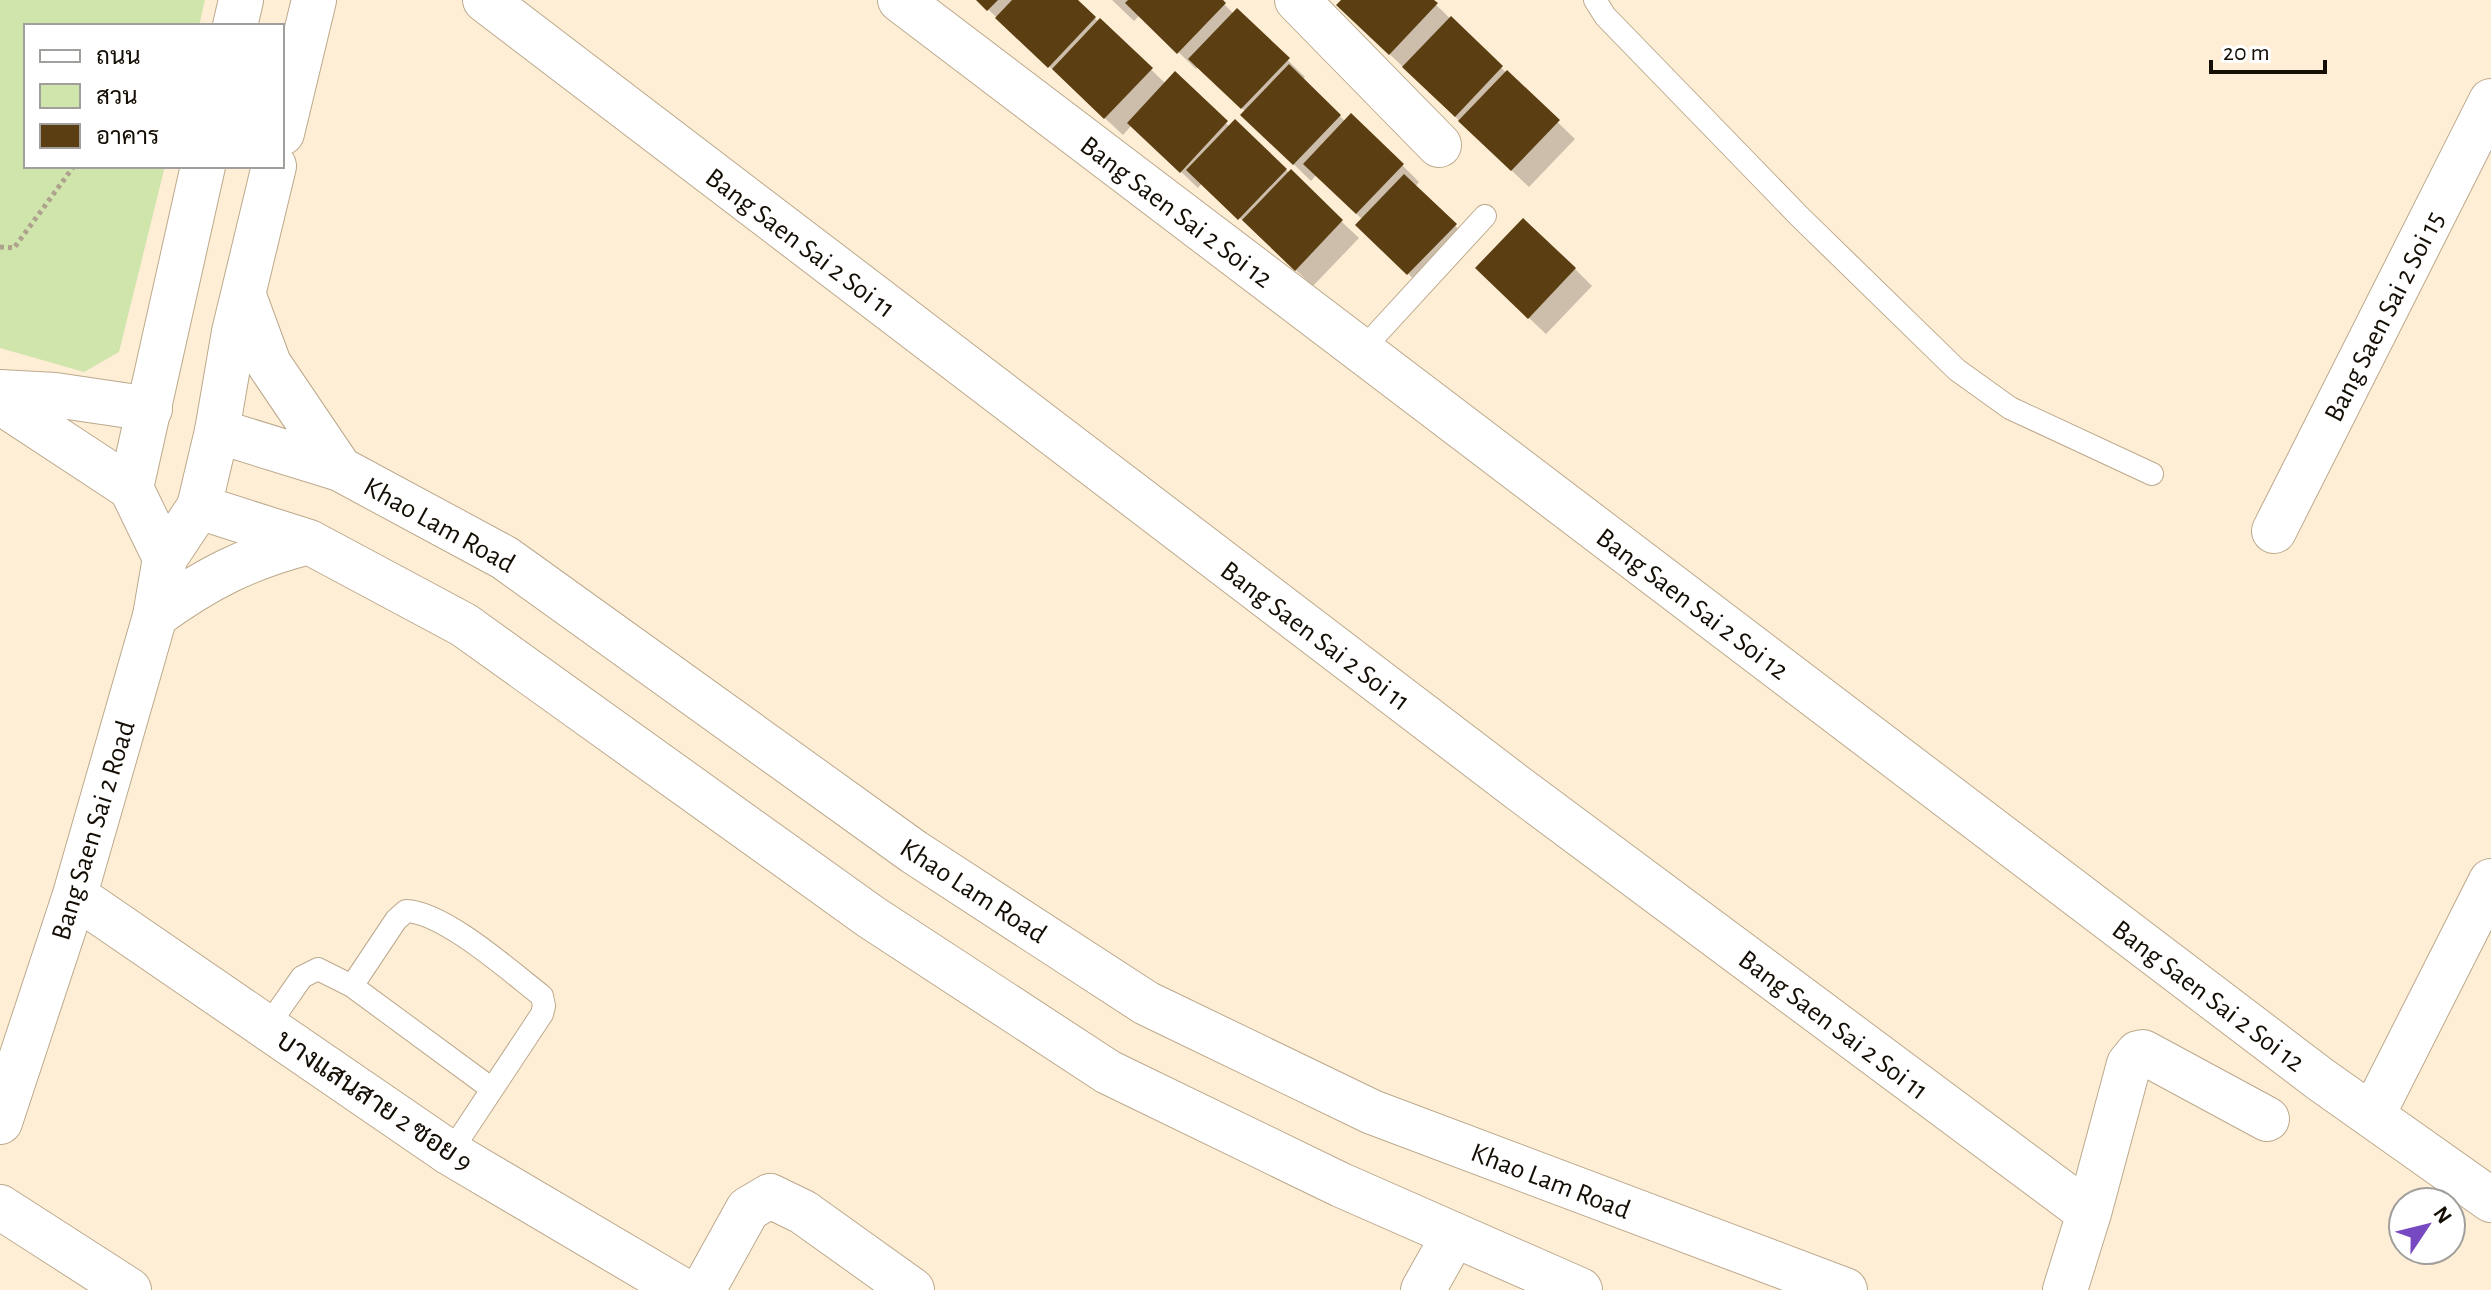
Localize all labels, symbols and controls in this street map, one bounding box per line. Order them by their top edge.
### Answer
legend [24,24,284,168]
scale bar [2211,24,2325,74]
text: 20 m [2223,41,2270,65]
text: ถนน [96,45,141,69]
text: สวน [96,85,138,109]
text: อาคาร [96,125,159,149]
street label: Bang Saen Sai 2 Soi 12 [1075,131,1277,294]
street label: Bang Saen Sai 2 Soi 11 [700,163,900,324]
street label: Bang Saen Sai 2 Soi 15 [2320,207,2450,426]
street label: Khao Lam Road [359,473,519,579]
street label: Bang Saen Sai 2 Soi 12 [1591,523,1793,686]
street label: Bang Saen Sai 2 Soi 11 [1215,556,1415,717]
street label: Bang Saen Sai 2 Road [47,717,141,944]
street label: Khao Lam Road [895,834,1051,949]
street label: Bang Saen Sai 2 Soi 12 [2107,915,2309,1078]
street label: Bang Saen Sai 2 Soi 11 [1733,945,1933,1106]
street label: บางแสนสาย 2 ซอย 9 [271,1026,477,1178]
street label: Khao Lam Road [1467,1139,1634,1225]
north arrow [2387,1186,2467,1266]
text: N [2429,1203,2456,1228]

